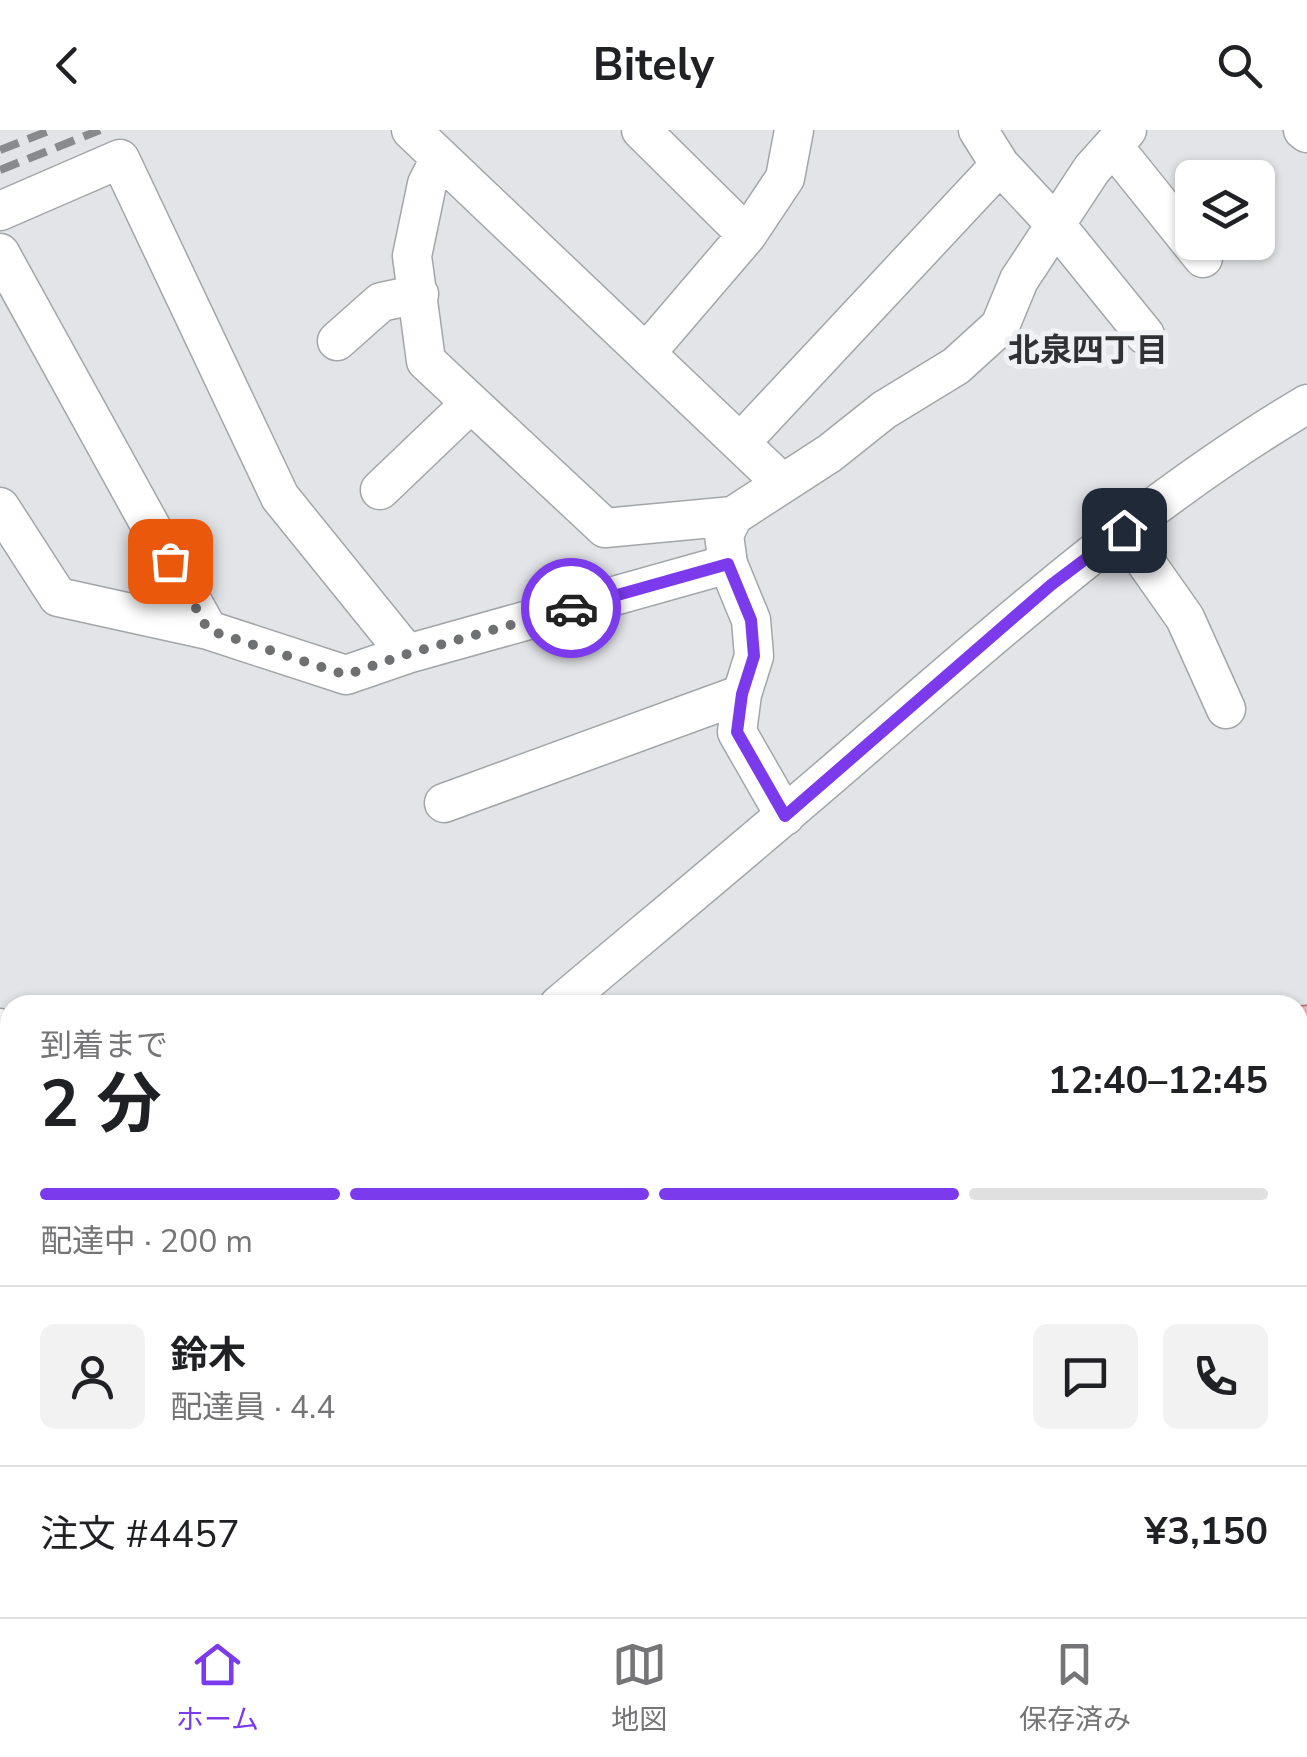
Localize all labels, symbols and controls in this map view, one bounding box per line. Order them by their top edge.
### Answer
text: Bitely [593,35,714,96]
icon: back [40,38,95,93]
icon: search [1212,38,1267,93]
map controls [1175,160,1275,260]
button: layers [1175,160,1275,260]
district label: 北泉四丁目 [1008,329,1168,372]
pin [1082,488,1167,573]
icon: home [1097,503,1152,558]
pin [128,519,213,604]
icon: bag [143,534,198,589]
courier [521,558,621,658]
icon: car [544,581,599,636]
text: 到着まで [40,1024,168,1067]
text: 12:40–12:45 [1048,1055,1268,1106]
text: 2 分 [40,1060,162,1149]
text: 配達中 · 200 m [40,1220,253,1263]
button: person [40,1324,145,1429]
button: chat [1033,1324,1138,1429]
button: phone [1163,1324,1268,1429]
text: 鈴木 [170,1330,246,1381]
text: 配達員 · 4.4 [170,1386,335,1429]
text: ¥3,150 [1145,1506,1268,1557]
text: 注文 #4457 [40,1509,240,1560]
tab: ホーム [176,1637,259,1739]
tab: 地図 [611,1637,667,1739]
tab: 保存済み [1019,1637,1131,1739]

